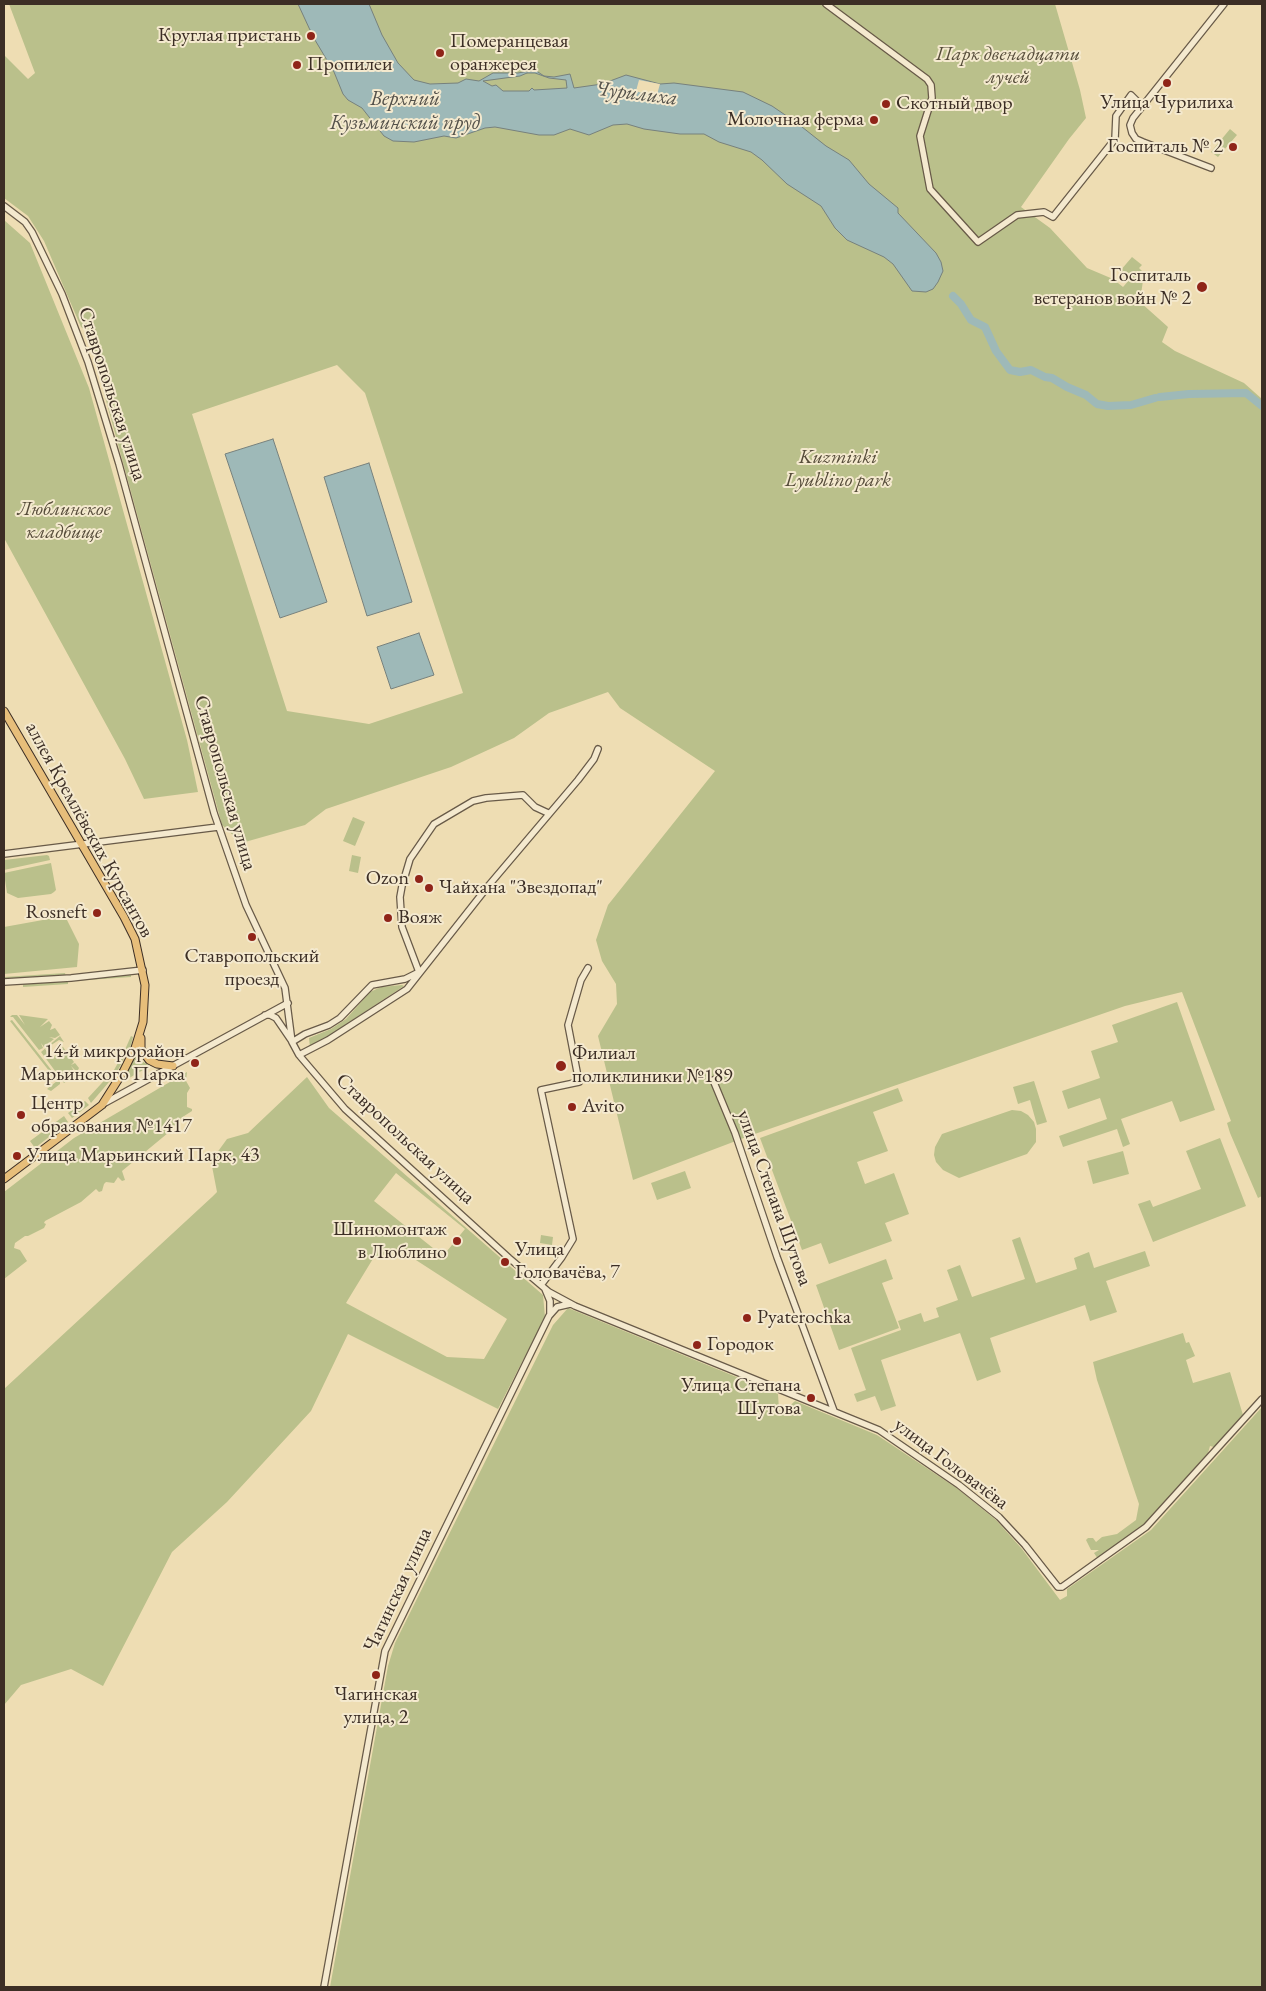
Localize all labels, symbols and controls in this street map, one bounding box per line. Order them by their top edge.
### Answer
place label: Круглая пристань [158,24,301,48]
marker: Круглая пристань [305,30,317,42]
place label: Померанцевая оранжерея [450,30,568,77]
park label: Парк двенадцати лучей [936,43,1080,90]
marker: Померанцевая оранжерея [434,47,446,59]
place label: Пропилеи [307,53,392,77]
marker: Пропилеи [291,59,303,71]
water label: Чурилиха [593,76,679,112]
marker: Улица Чурилиха [1161,77,1173,89]
water label: Верхний Кузьминский пруд [330,86,480,136]
place label: Улица Чурилиха [1101,91,1233,115]
place label: Скотный двор [896,92,1013,116]
marker: Скотный двор [880,98,892,110]
place label: Молочная ферма [727,108,864,132]
marker: Молочная ферма [868,114,880,126]
place label: Госпиталь № 2 [1107,135,1223,159]
marker: Госпиталь № 2 [1227,141,1239,153]
place label: Госпиталь ветеранов войн № 2 [1034,264,1191,311]
marker: Госпиталь ветеранов войн № 2 [1195,280,1209,294]
street label: Ставропольская улица [73,304,151,484]
park label: Kuzminki Lyublino park [785,446,891,493]
park label: Люблинское кладбище [17,498,111,545]
street label: Ставропольская улица [189,693,261,873]
street label: аллея Кремлёвских Курсантов [20,718,158,942]
place label: Ozon [366,867,409,891]
marker: Ozon [413,873,425,885]
place label: Чайхана "Звездопад" [439,876,603,900]
marker: Чайхана "Звездопад" [423,882,435,894]
place label: Rosneft [25,901,87,925]
place label: Вояж [398,906,442,930]
marker: Rosneft [91,907,103,919]
marker: Вояж [382,912,394,924]
marker: Ставропольский проезд [246,931,258,943]
place label: Ставропольский проезд [185,945,319,992]
place label: 14-й микрорайон Марьинского Парка [20,1040,185,1087]
place label: Филиал поликлиники №189 [572,1042,733,1089]
marker: 14-й микрорайон Марьинского Парка [189,1057,201,1069]
marker: Филиал поликлиники №189 [554,1059,568,1073]
street label: Ставропольская улица [331,1068,479,1210]
place label: Центр образования №1417 [31,1092,192,1139]
place label: Avito [582,1095,624,1119]
marker: Avito [566,1101,578,1113]
street label: улица Степана Шутова [731,1107,817,1289]
marker: Центр образования №1417 [15,1109,27,1121]
place label: Улица Марьинский Парк, 43 [27,1144,260,1168]
marker: Улица Марьинский Парк, 43 [11,1150,23,1162]
place label: Шиномонтаж в Люблино [333,1218,447,1265]
marker: Шиномонтаж в Люблино [451,1235,463,1247]
place label: Улица Головачёва, 7 [515,1238,620,1285]
marker: Улица Головачёва, 7 [499,1256,511,1268]
place label: Pyaterochka [757,1306,851,1330]
marker: Pyaterochka [741,1312,753,1324]
place label: Городок [707,1333,774,1357]
marker: Городок [691,1339,703,1351]
place label: Улица Степана Шутова [681,1374,801,1421]
marker: Улица Степана Шутова [805,1392,817,1404]
street label: улица Головачёва [889,1413,1013,1515]
street label: Чагинская улица [359,1524,437,1656]
marker: Чагинская улица, 2 [370,1669,382,1681]
place label: Чагинская улица, 2 [334,1683,418,1730]

